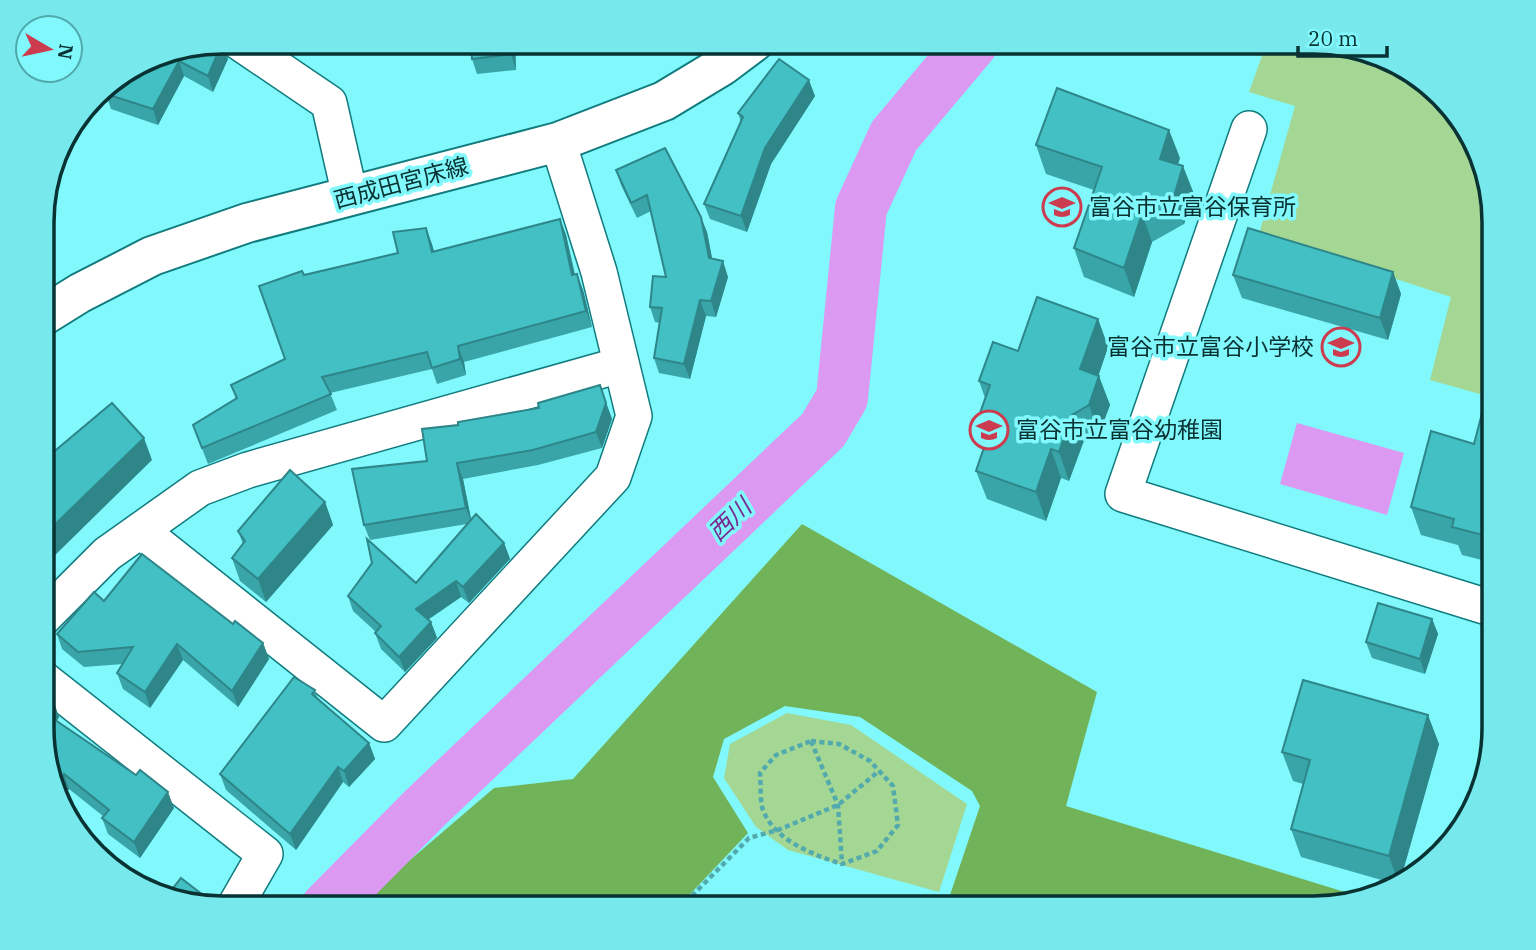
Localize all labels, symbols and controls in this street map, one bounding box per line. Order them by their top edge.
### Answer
north arrow [14,14,84,84]
scale bar [1298,14,1387,58]
text: 20 m [1308,24,1358,52]
text: N [53,42,79,61]
street label: 西成田宮床線 [330,150,471,214]
school or university icon: 富谷市立富谷保育所 [1041,186,1083,228]
place label: 富谷市立富谷保育所 [1089,191,1296,221]
school or university icon: 富谷市立富谷小学校 [1320,326,1362,368]
place label: 富谷市立富谷小学校 [1107,331,1314,361]
school or university icon: 富谷市立富谷幼稚園 [968,409,1010,451]
place label: 富谷市立富谷幼稚園 [1016,414,1223,444]
water label: 西川 [701,489,760,547]

